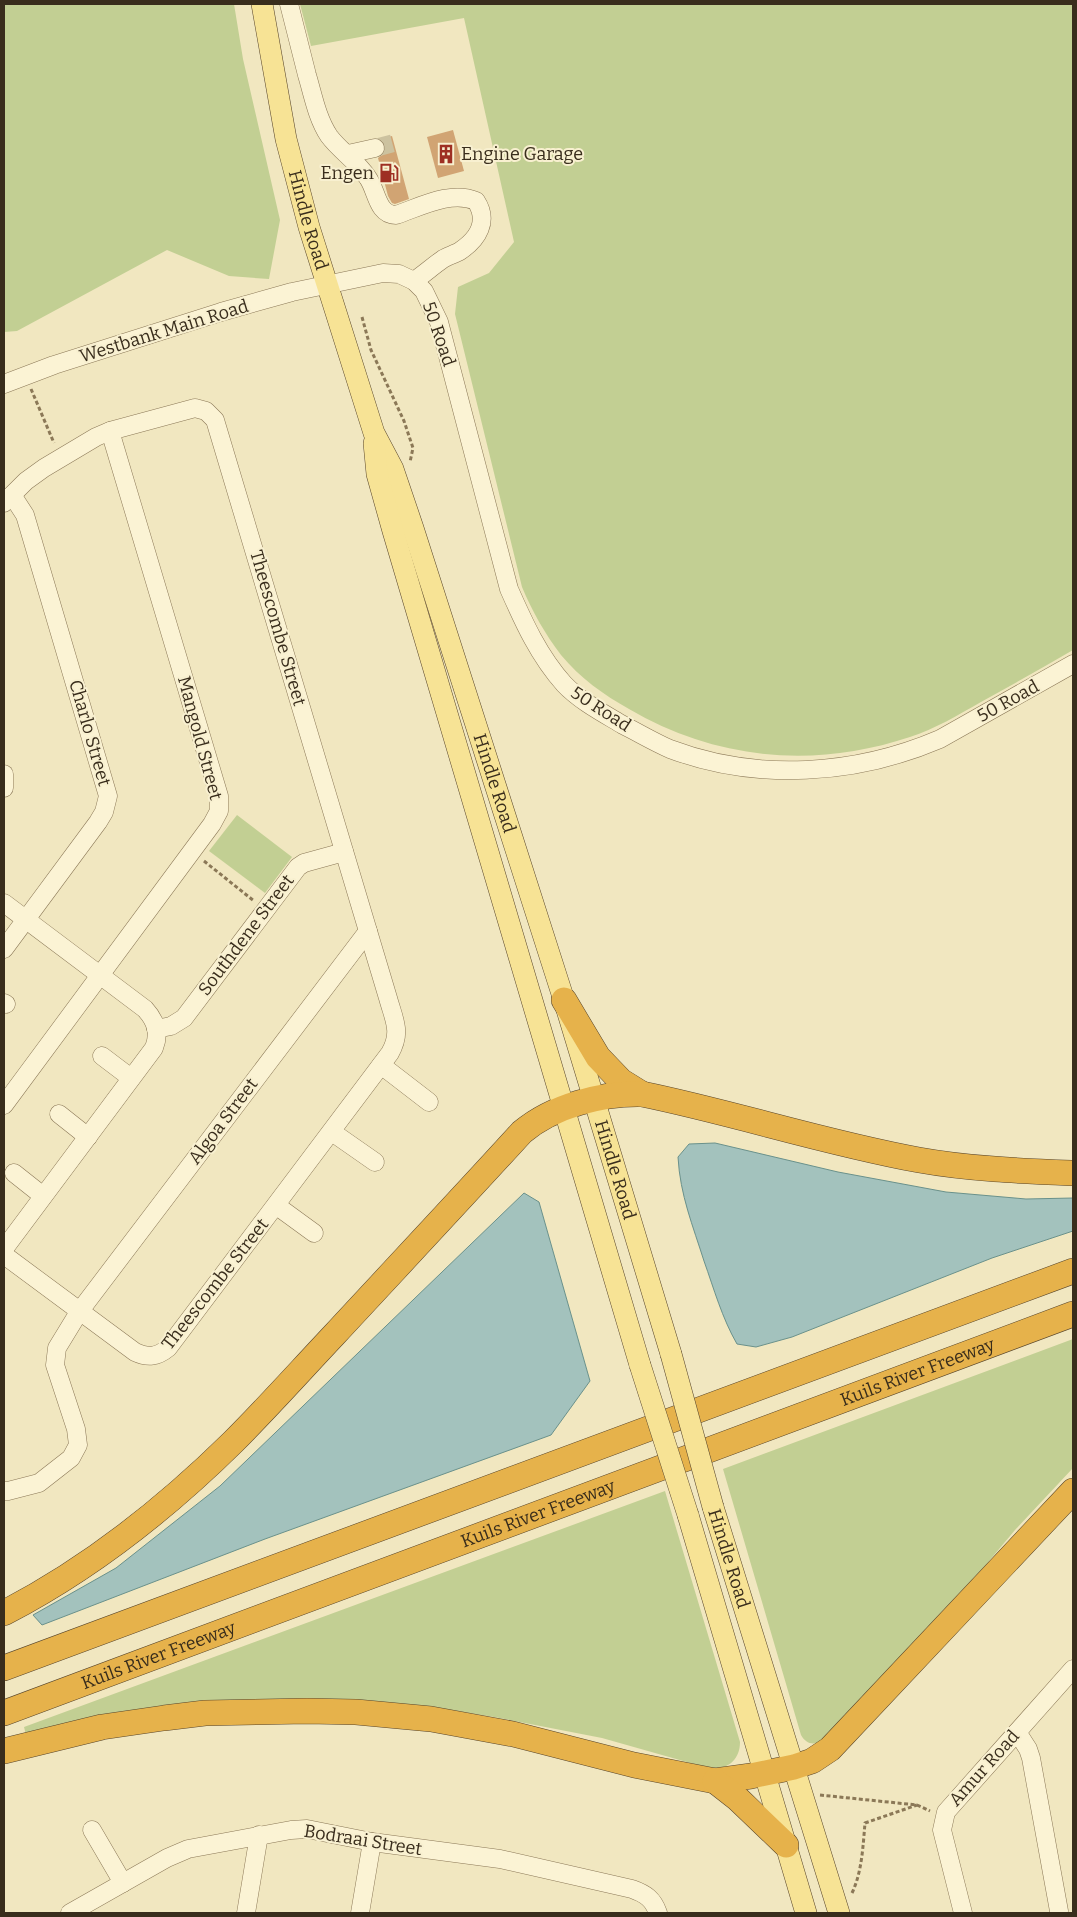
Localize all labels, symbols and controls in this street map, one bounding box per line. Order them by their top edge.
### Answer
building icon: Engine Garage [435,143,457,165]
place label: Engine Garage [461,143,583,165]
place label: Engen [321,162,375,184]
fuel station icon: Engen [378,162,400,184]
street label: Hindle Road [284,168,333,273]
street label: Westbank Main Road [77,295,252,367]
street label: 50 Road [418,299,460,370]
street label: Theescombe Street [245,548,311,709]
street label: Mangold Street [173,674,227,803]
street label: 50 Road [973,675,1043,727]
street label: Charlo Street [64,677,116,789]
street label: 50 Road [567,682,635,737]
street label: Hindle Road [468,731,521,836]
street label: Southdene Street [193,870,299,1000]
street label: Algoa Street [183,1073,263,1168]
street label: Hindle Road [590,1117,641,1222]
street label: Theescombe Street [157,1213,273,1354]
street label: Kuils River Freeway [837,1333,998,1411]
street label: Kuils River Freeway [458,1475,619,1552]
street label: Hindle Road [703,1506,755,1611]
street label: Kuils River Freeway [78,1616,239,1694]
street label: Amur Road [944,1725,1024,1811]
street label: Bodraai Street [302,1820,424,1860]

